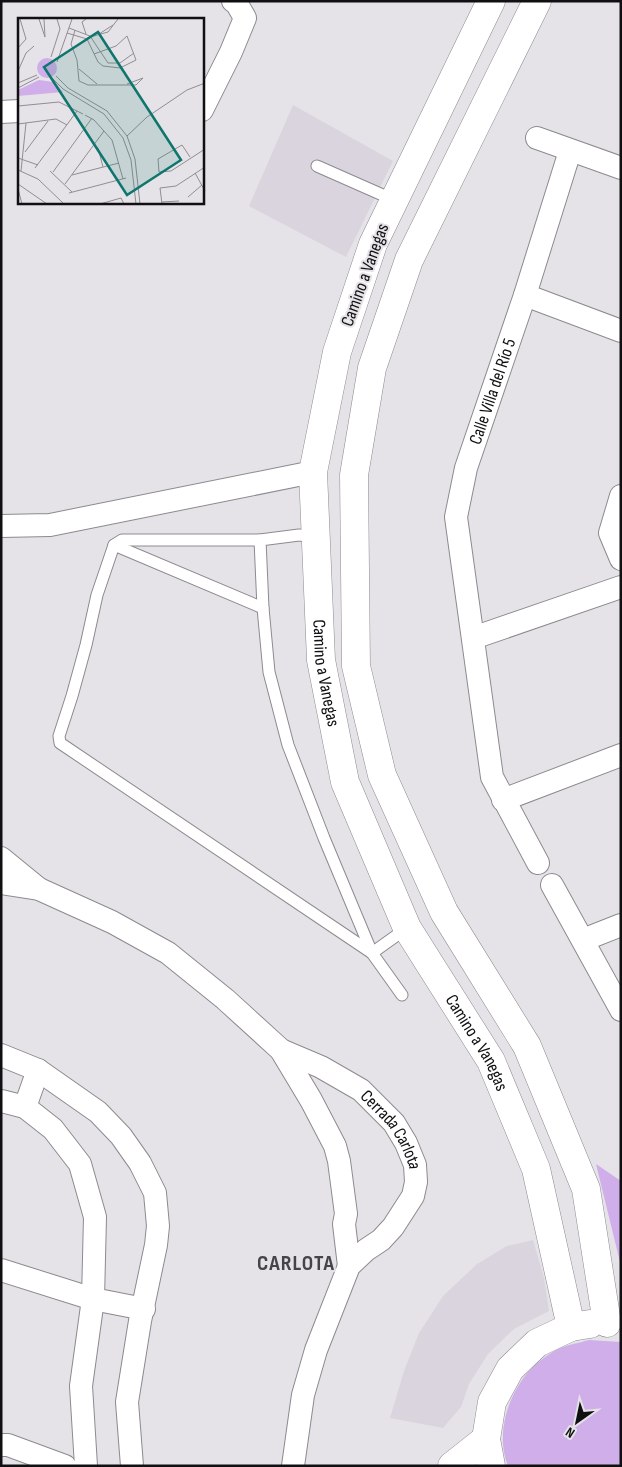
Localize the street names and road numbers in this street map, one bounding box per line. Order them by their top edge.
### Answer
street label: Camino a Vanegas [337,221,393,329]
street label: Calle Villa del Río 5 [464,336,520,447]
street label: Camino a Vanegas [309,619,344,728]
street label: Camino a Vanegas [441,990,513,1094]
street label: Cerrada Carlota [356,1085,426,1170]

